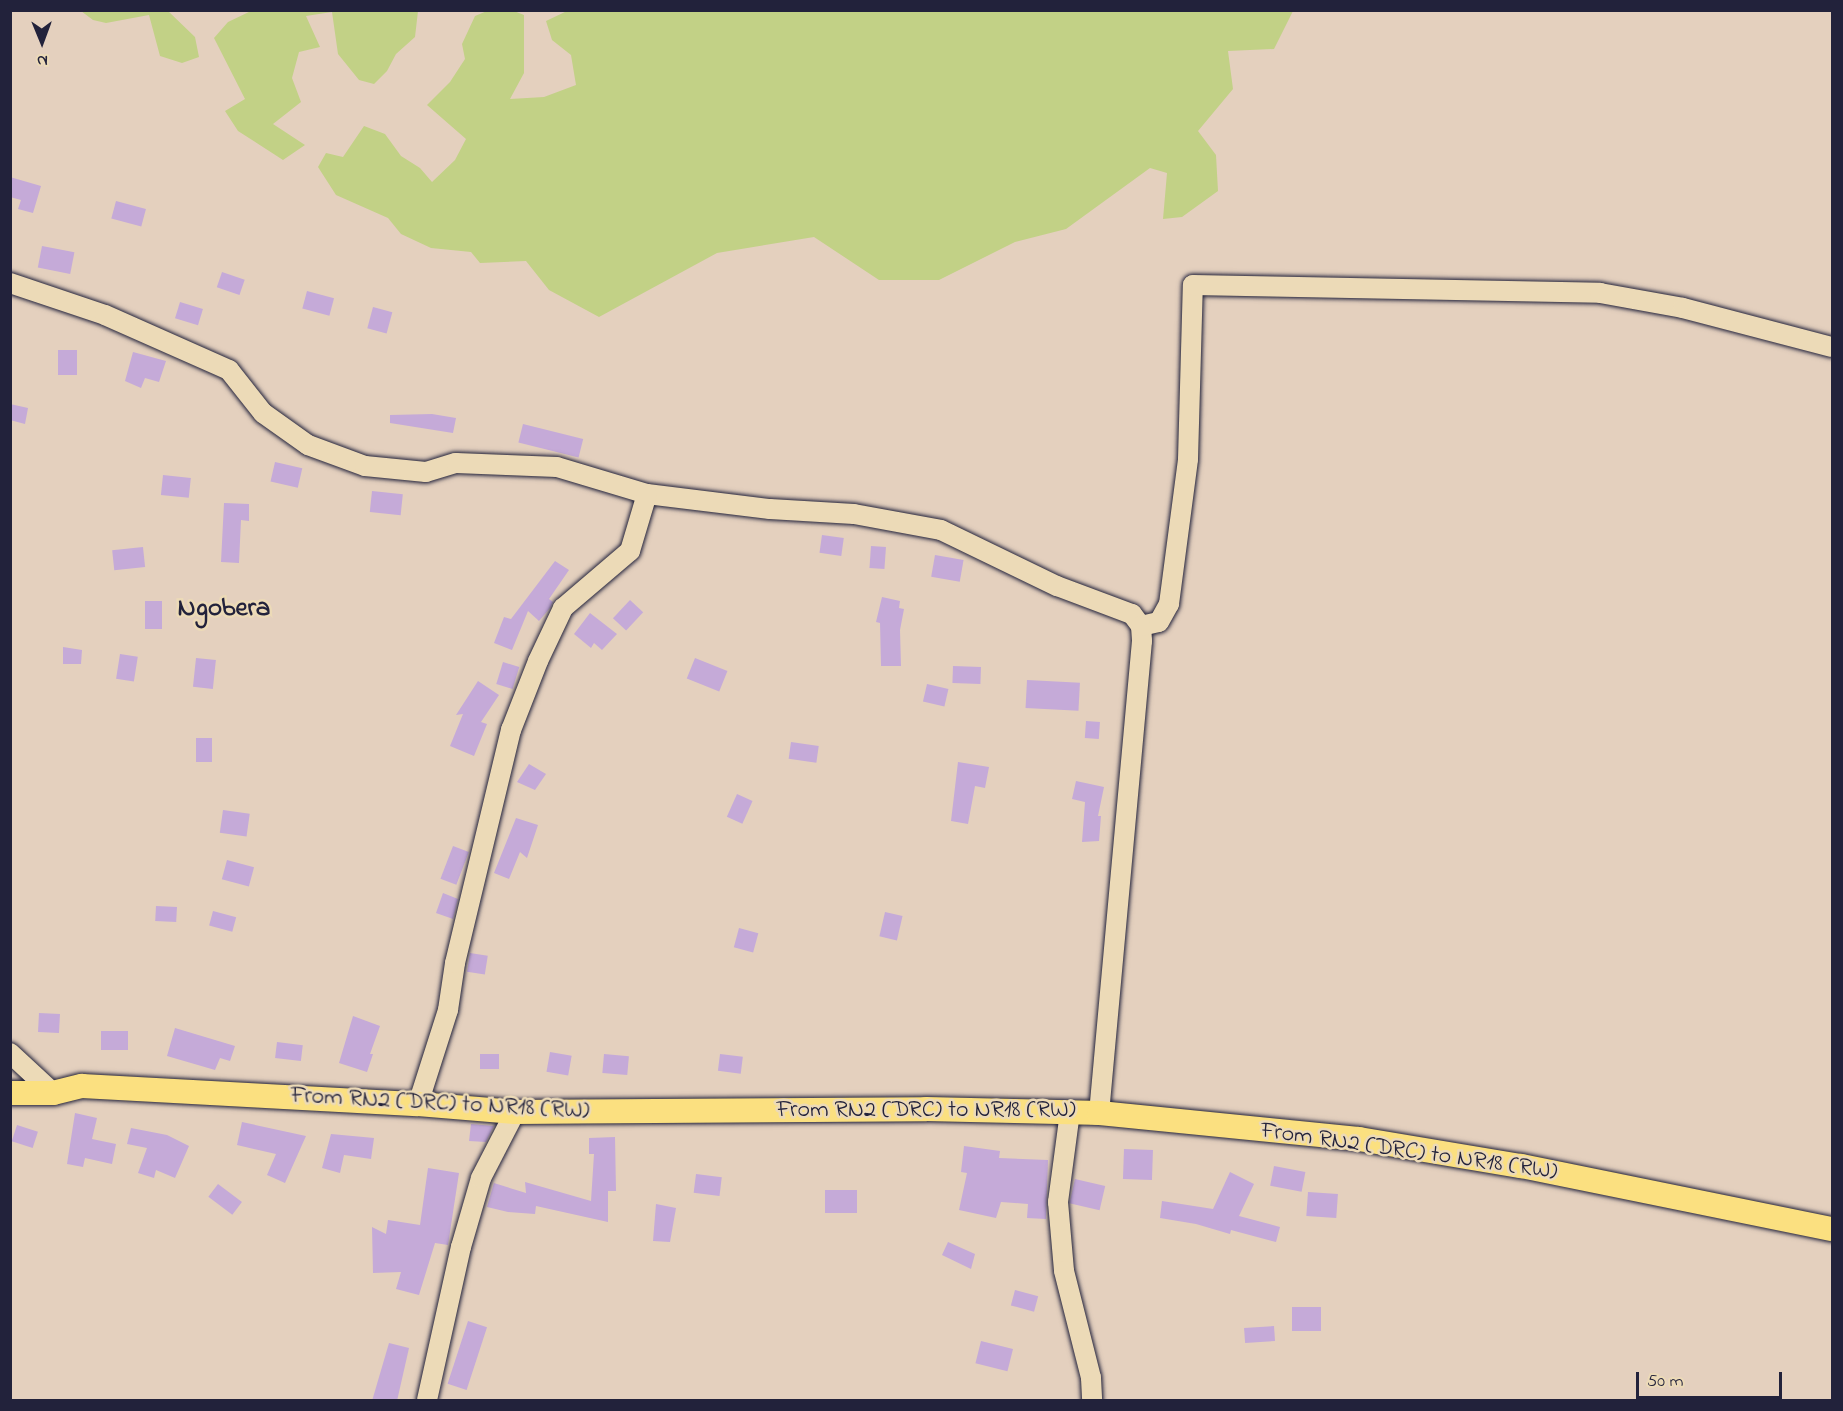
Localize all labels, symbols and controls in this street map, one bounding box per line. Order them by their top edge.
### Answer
north arrow [12,12,72,72]
text: N [37,48,48,72]
district label: Ngobera [178,593,270,625]
street label: From RN2 (DRC) to NR18 (RW) [290,1082,590,1126]
street label: From RN2 (DRC) to NR18 (RW) [776,1097,1076,1125]
street label: From RN2 (DRC) to NR18 (RW) [1259,1117,1559,1187]
scale bar [1639,1360,1784,1398]
text: 50 m [1647,1369,1684,1395]

